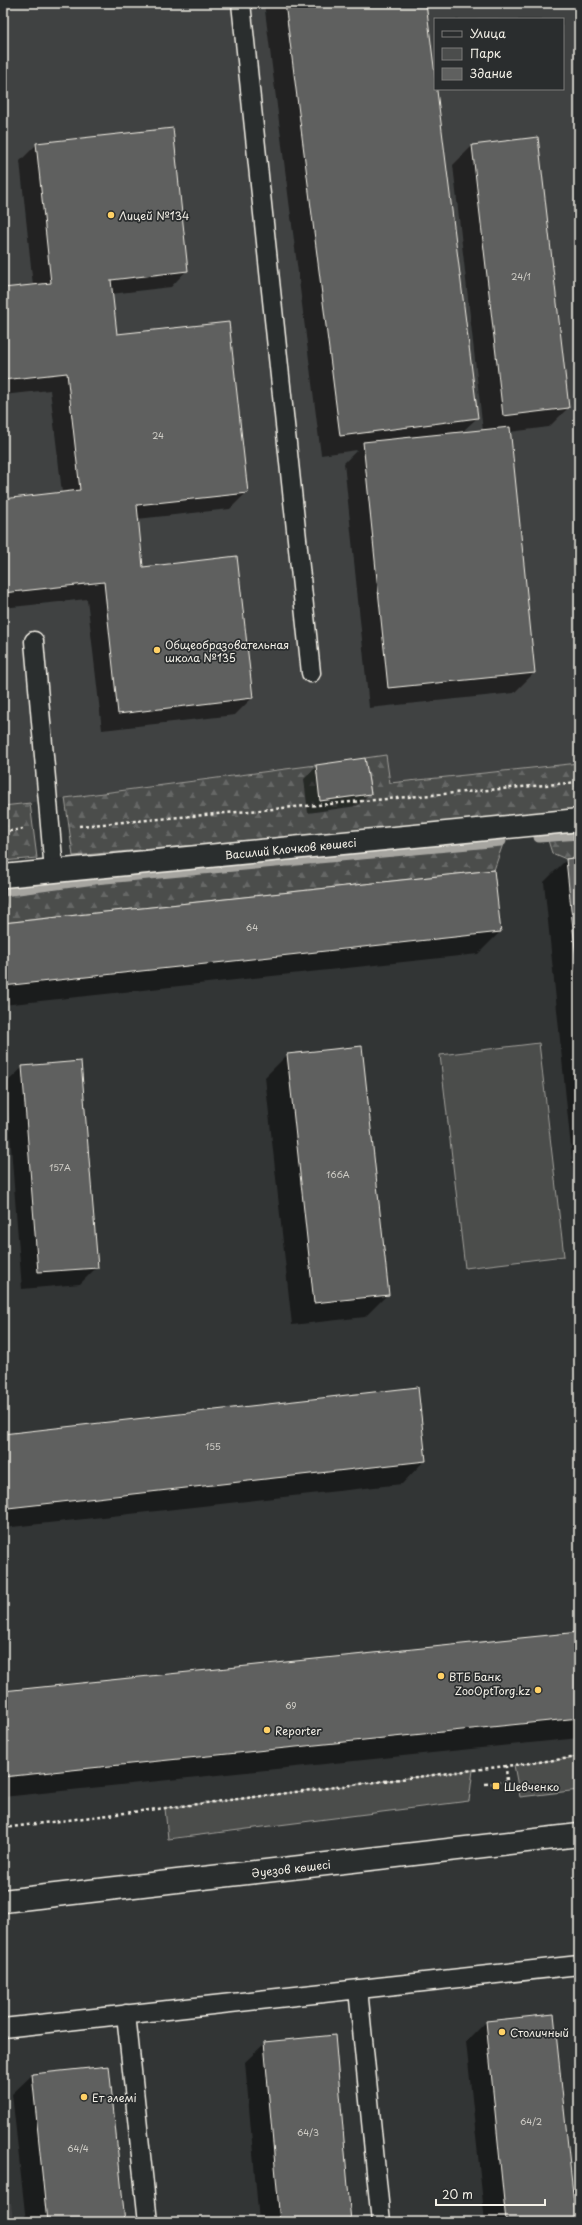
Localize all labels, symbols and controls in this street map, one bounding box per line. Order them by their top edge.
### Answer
legend [434,18,564,90]
text: Улица [470,24,506,42]
text: Парк [470,44,502,62]
text: Здание [470,64,512,82]
place label: Лицей №134 [119,207,189,224]
marker: Лицей №134 [106,210,116,220]
house number: 24/1 [511,269,531,283]
house number: 24 [152,428,164,442]
place label: Общеобразовательная школа №135 [165,636,289,666]
marker: Общеобразовательная школа №135 [152,645,162,655]
street label: Василий Клочков көшесі [224,833,357,863]
house number: 64 [246,920,258,934]
house number: 157А [49,1160,71,1174]
house number: 166А [326,1167,350,1181]
house number: 155 [205,1439,221,1453]
place label: ВТБ Банк [449,1668,501,1685]
marker: ВТБ Банк [436,1671,446,1681]
place label: ZooOptTorg.kz [455,1682,530,1699]
marker: ZooOptTorg.kz [533,1685,543,1695]
house number: 69 [285,1698,297,1712]
place label: Reporter [275,1722,322,1739]
marker: Reporter [262,1725,272,1735]
place label: Шевченко [504,1778,559,1795]
marker: Шевченко [491,1781,501,1791]
street label: Әуезов көшесі [251,1855,332,1881]
place label: Столичный [510,2024,569,2041]
marker: Столичный [497,2027,507,2037]
place label: Ет әлемі [92,2089,137,2106]
marker: Ет әлемі [79,2092,89,2102]
house number: 64/2 [520,2114,542,2128]
house number: 64/3 [297,2125,319,2139]
house number: 64/4 [67,2141,89,2155]
scale bar [436,2181,545,2207]
text: 20 m [442,2185,473,2203]

